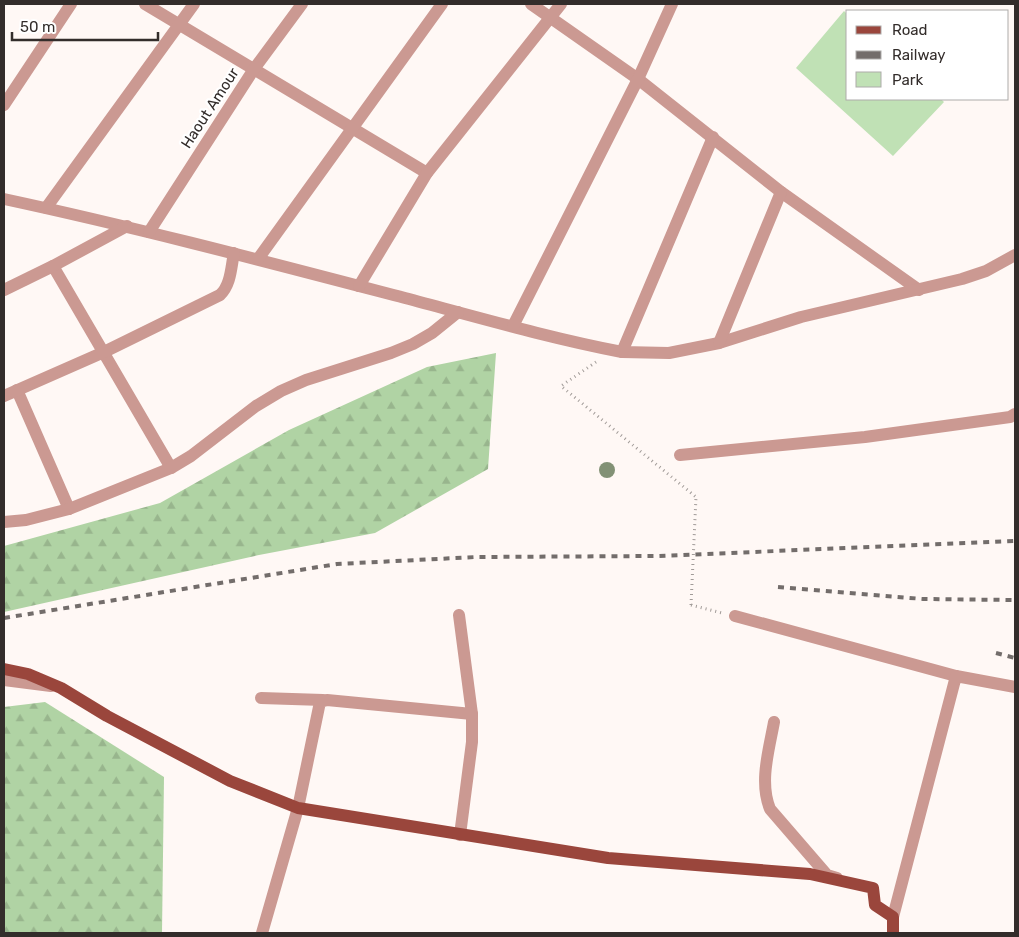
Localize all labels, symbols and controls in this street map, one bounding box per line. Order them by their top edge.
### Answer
scale bar [12,10,159,42]
legend [846,10,1009,100]
text: 50 m [20,18,55,36]
text: Road [892,21,928,39]
text: Railway [892,46,946,64]
street label: Haout Amour [177,64,243,152]
text: Park [892,71,923,89]

